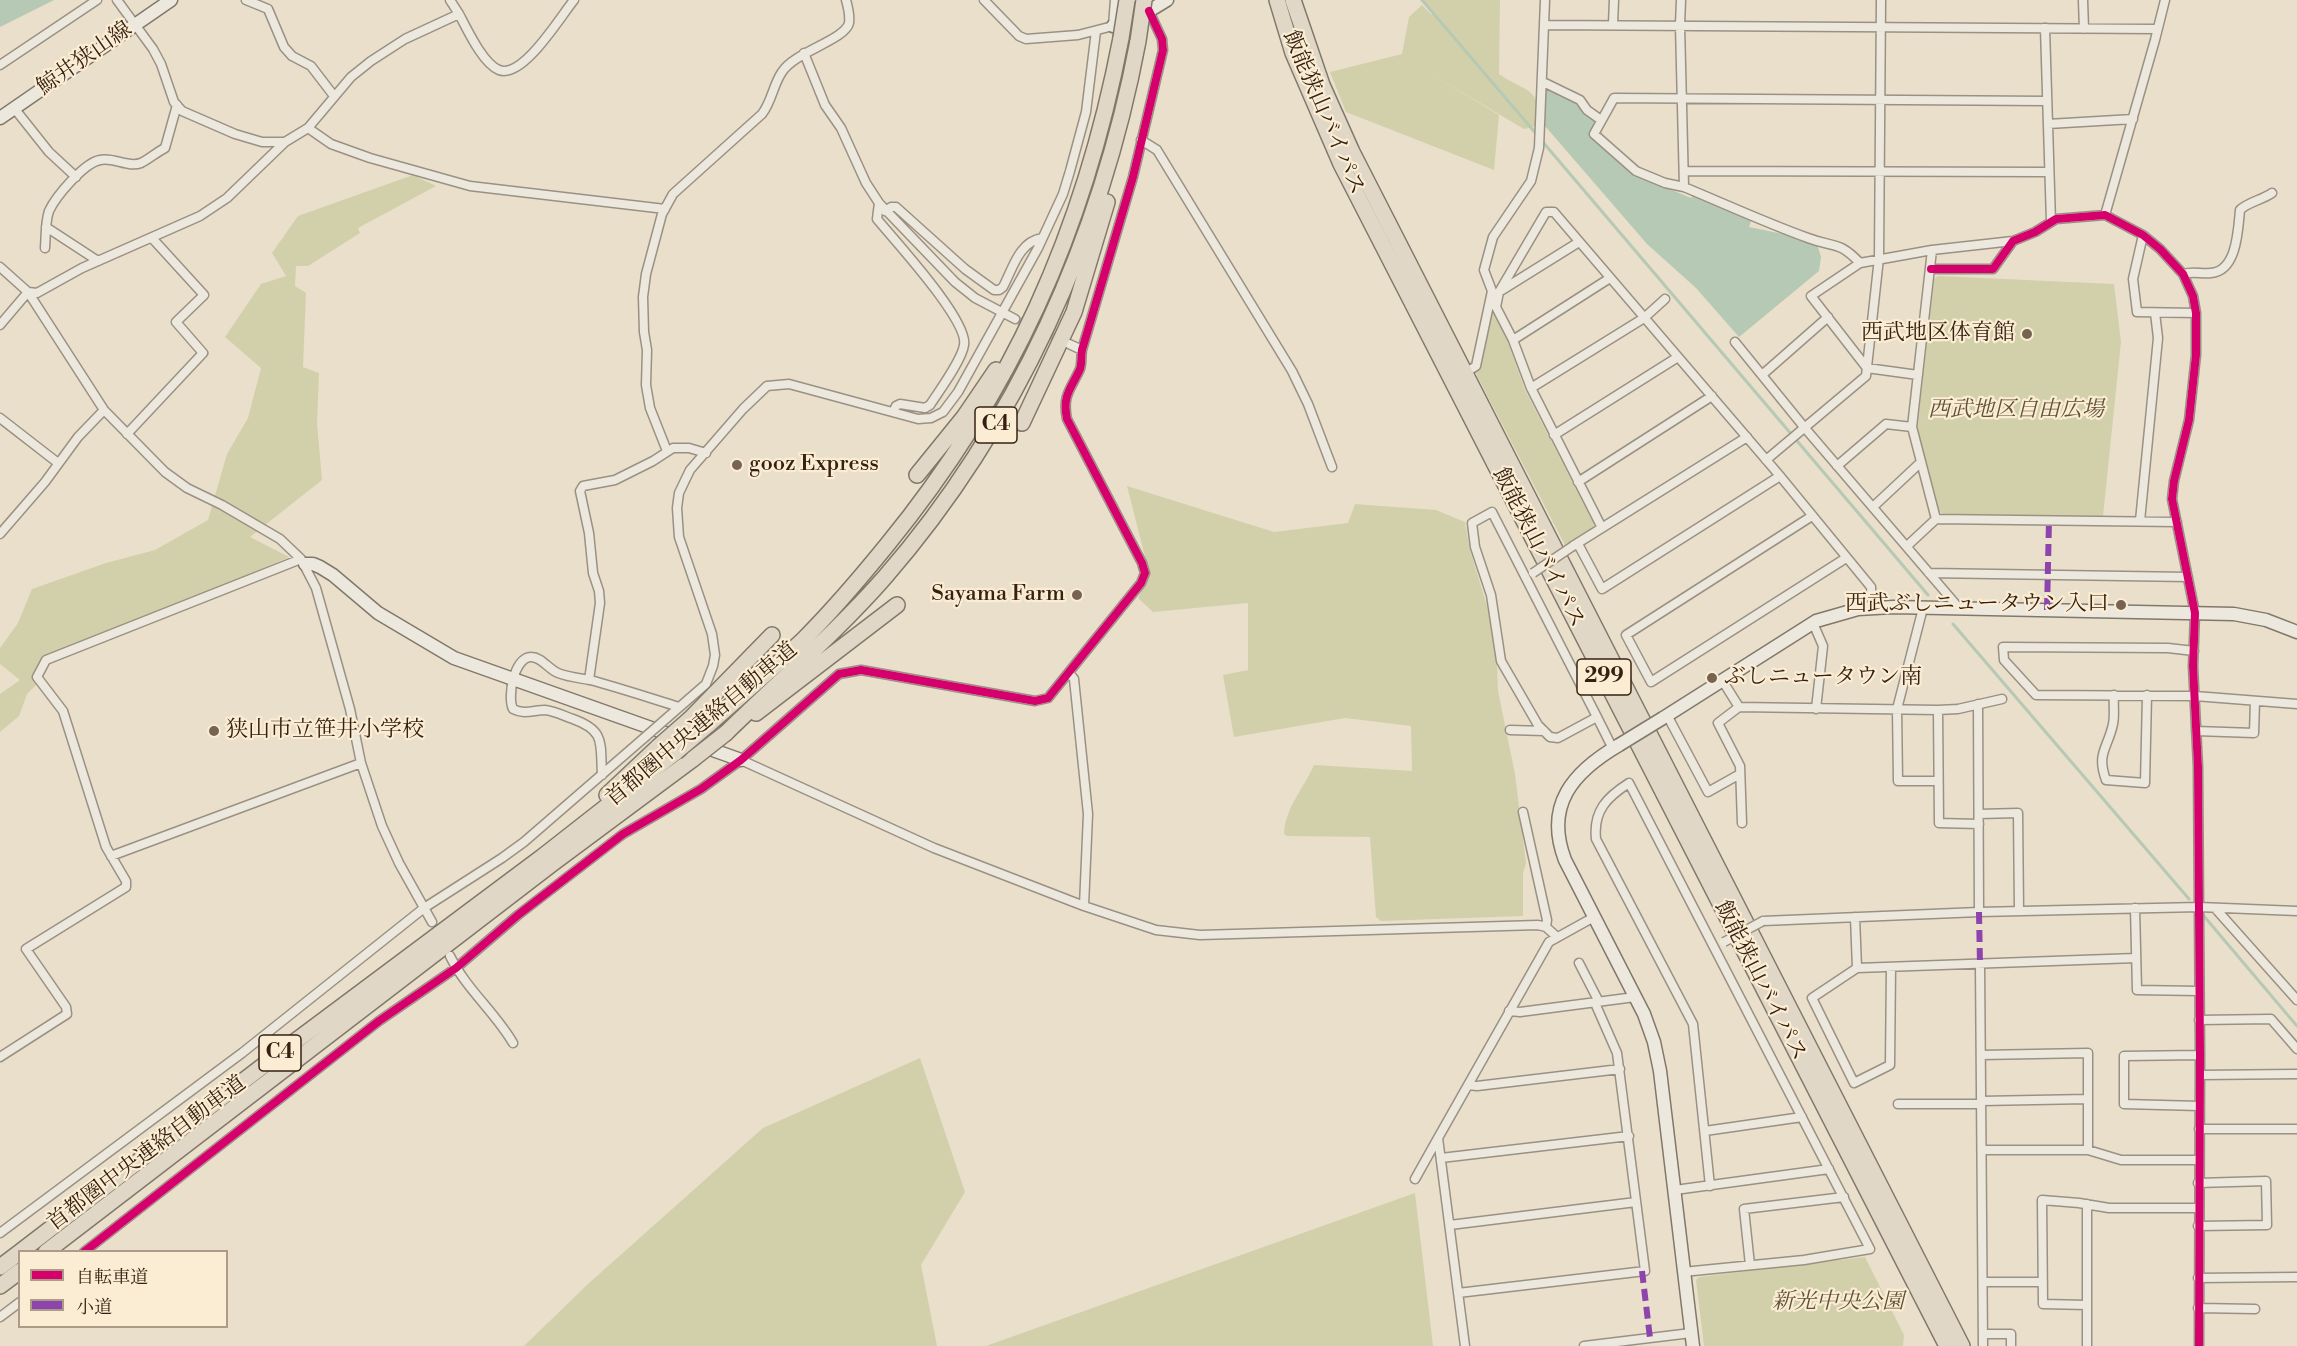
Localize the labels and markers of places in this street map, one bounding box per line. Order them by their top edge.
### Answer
place label: 西武地区体育館 [1861,321,2015,347]
marker: 西武地区体育館 [2020,327,2034,341]
place label: gooz Express [749,452,879,478]
marker: gooz Express [730,458,744,472]
place label: Sayama Farm [931,582,1065,608]
marker: Sayama Farm [1070,588,1084,602]
place label: 西武ぶしニュータウン入口 [1845,592,2109,618]
marker: 西武ぶしニュータウン入口 [2114,598,2128,612]
place label: ぶしニュータウン南 [1724,665,1922,691]
marker: ぶしニュータウン南 [1705,671,1719,685]
place label: 狭山市立笹井小学校 [226,718,424,744]
marker: 狭山市立笹井小学校 [207,724,221,738]

